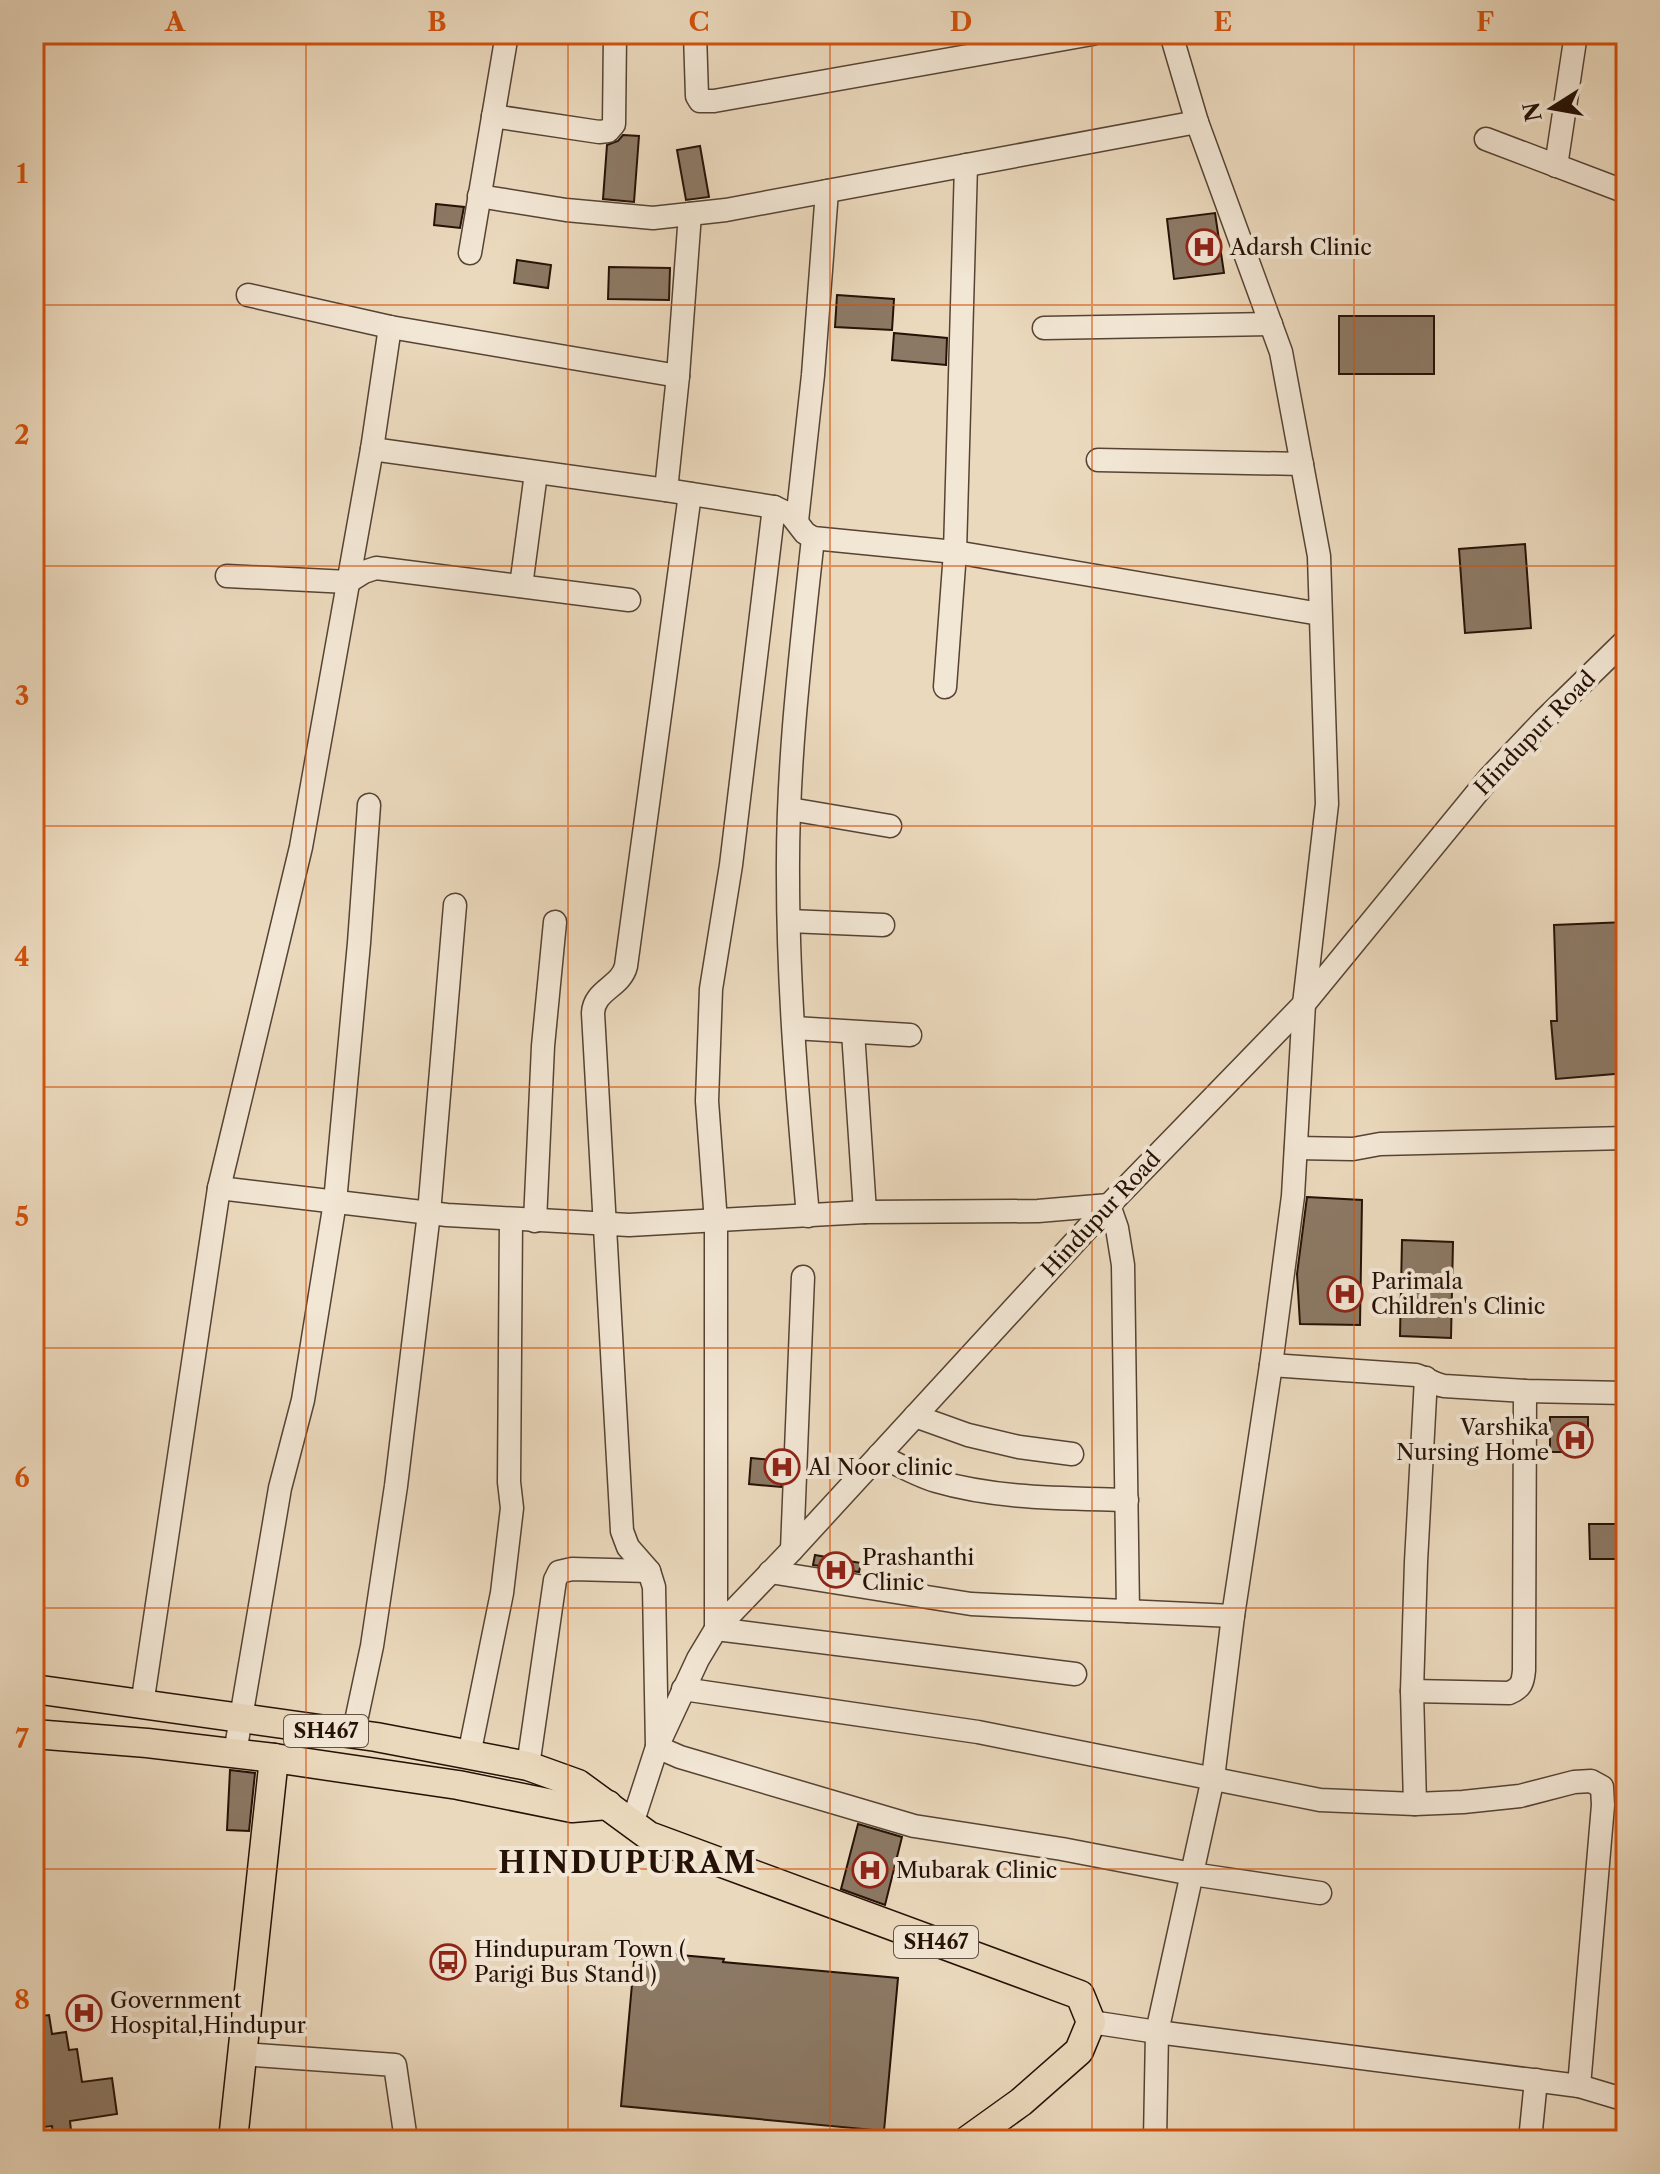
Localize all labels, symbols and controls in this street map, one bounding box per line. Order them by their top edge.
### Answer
text: A [164,6,186,38]
text: B [427,6,447,38]
text: C [689,6,709,38]
text: D [950,6,972,38]
text: E [1214,6,1232,38]
text: F [1476,6,1494,38]
north arrow [1512,68,1592,148]
text: N [1518,100,1548,124]
text: 1 [16,158,28,190]
hospital icon: Adarsh Clinic [1185,228,1223,266]
place label: Adarsh Clinic [1229,234,1372,261]
text: 2 [14,419,30,451]
street label: Hindupur Road [1469,665,1601,801]
text: 3 [15,680,29,712]
text: 4 [14,941,30,973]
street label: Hindupur Road [1036,1145,1166,1283]
text: 5 [15,1201,29,1233]
place label: Parimala Children's Clinic [1371,1268,1545,1320]
hospital icon: Parimala Children's Clinic [1326,1275,1364,1313]
place label: Varshika Nursing Home [1396,1414,1549,1466]
hospital icon: Varshika Nursing Home [1556,1421,1594,1459]
hospital icon: Al Noor clinic [763,1448,801,1486]
place label: Al Noor clinic [807,1454,953,1481]
text: 6 [14,1462,30,1494]
place label: Prashanthi Clinic [862,1544,975,1596]
hospital icon: Prashanthi Clinic [817,1551,855,1589]
road number: SH467 [284,1715,368,1747]
text: 7 [15,1723,29,1755]
district label: HINDUPURAM [498,1844,758,1881]
hospital icon: Mubarak Clinic [851,1851,889,1889]
place label: Mubarak Clinic [896,1857,1057,1884]
road number: SH467 [894,1926,978,1958]
place label: Hindupuram Town ( Parigi Bus Stand ) [474,1936,686,1988]
bus stop icon: Hindupuram Town ( Parigi Bus Stand ) [429,1943,467,1981]
text: 8 [14,1984,30,2016]
place label: Government Hospital,Hindupur [110,1987,306,2039]
hospital icon: Government Hospital,Hindupur [65,1994,103,2032]

